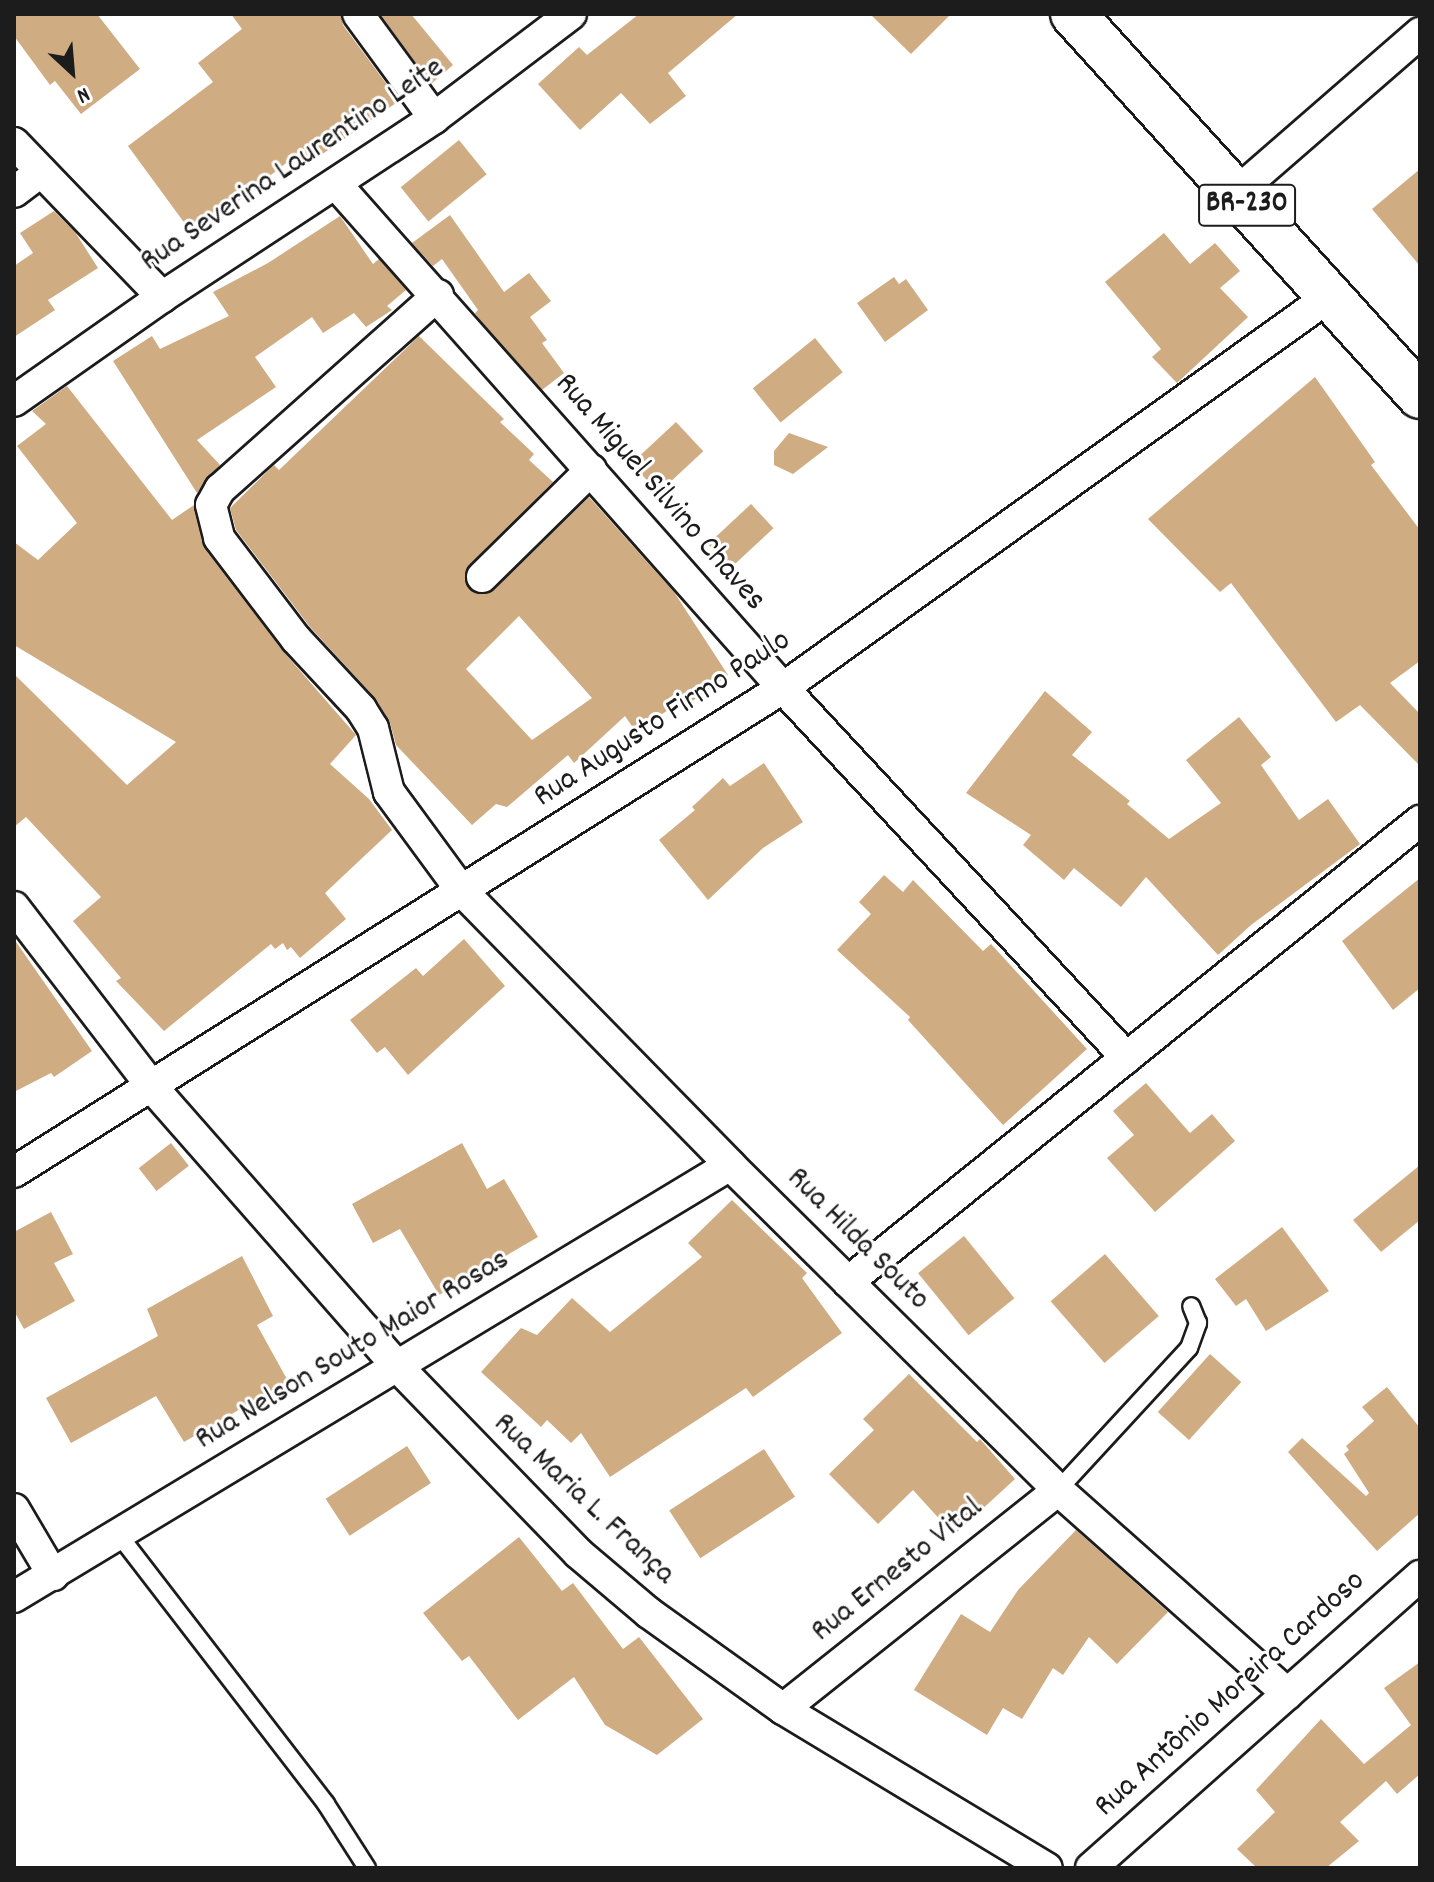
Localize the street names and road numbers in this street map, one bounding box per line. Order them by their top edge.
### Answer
street label: Rua Severina Laurentino Leite [134,50,452,282]
road number: BR-230 [1197,179,1297,231]
street label: Rua Miguel Silvino Chaves [545,366,773,620]
street label: Rua Augusto Firmo Paulo [527,623,799,817]
street label: Rua Hilda Souto [777,1160,937,1320]
street label: Rua Nelson Souto Maior Rosas [189,1242,517,1460]
street label: Rua Maria L. França [484,1406,682,1594]
street label: Rua Ernesto Vital [805,1490,991,1652]
street label: Rua Antônio Moreira Cardoso [1088,1563,1374,1827]

